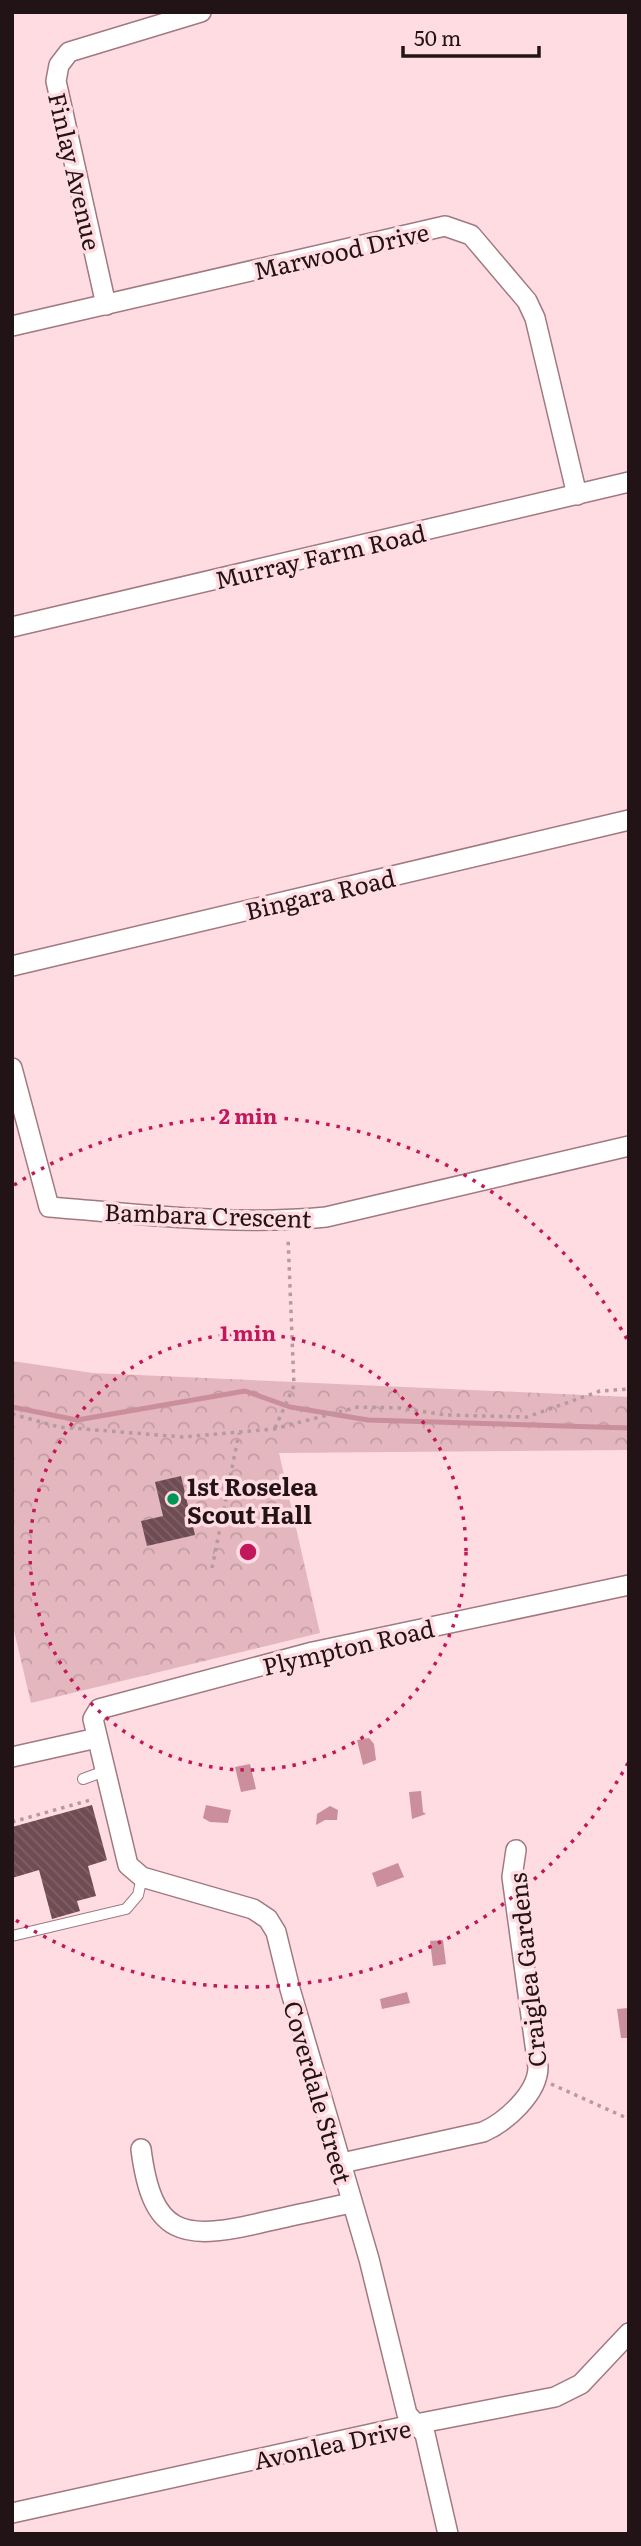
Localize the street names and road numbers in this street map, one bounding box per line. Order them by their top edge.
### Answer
street label: Finlay Avenue [41,89,111,253]
street label: Marwood Drive [250,213,432,287]
street label: Murray Farm Road [211,514,429,596]
street label: Bingara Road [242,859,399,927]
street label: Bambara Crescent [104,1193,312,1235]
street label: Plympton Road [259,1609,438,1683]
street label: Craiglea Gardens [498,1871,554,2069]
street label: Coverdale Street [276,1996,362,2188]
street label: Avonlea Drive [250,2409,414,2477]

